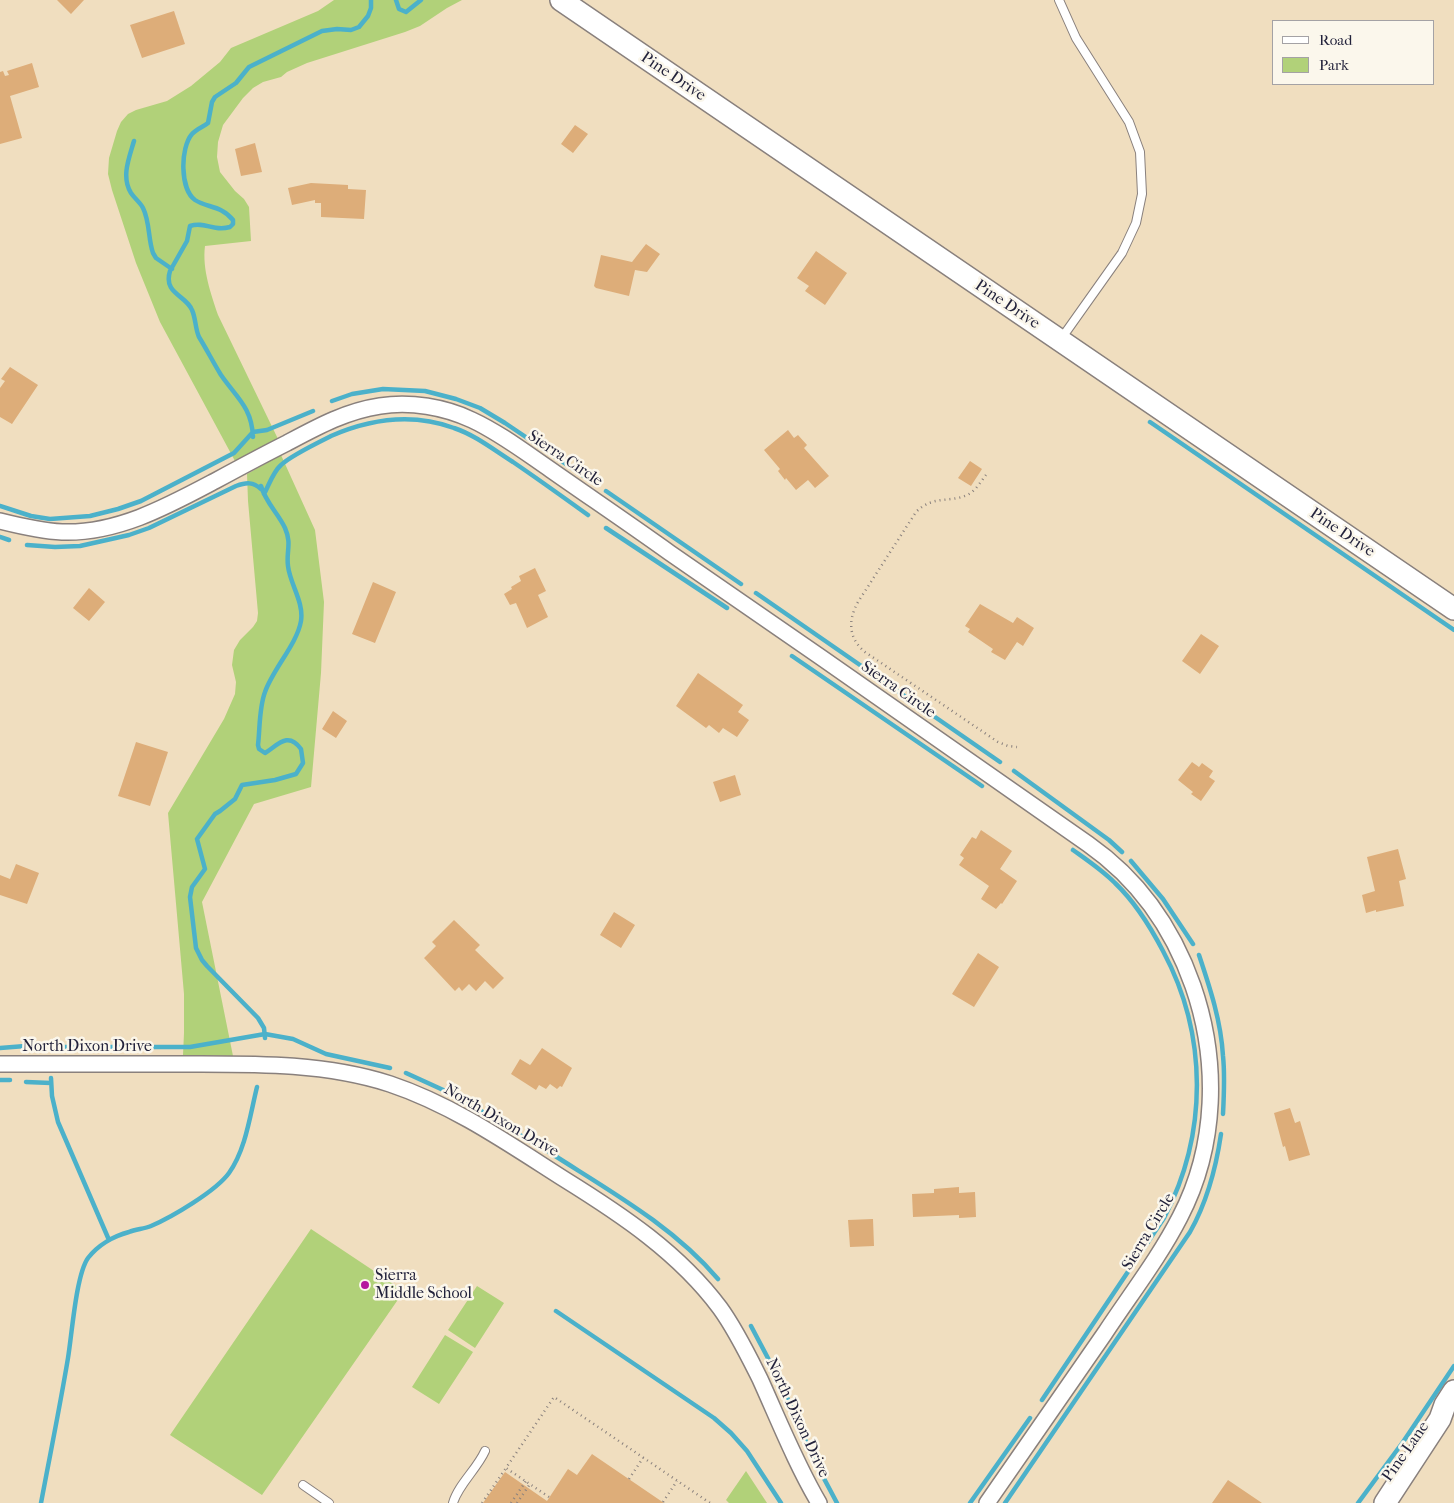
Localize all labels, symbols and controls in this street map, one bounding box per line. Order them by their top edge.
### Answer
legend [1272,20,1434,85]
text: Road [1319,31,1352,49]
street label: Pine Drive [637,48,709,106]
text: Park [1319,56,1349,74]
street label: Pine Drive [971,276,1043,334]
street label: Sierra Circle [524,427,606,491]
street label: Pine Drive [1306,504,1378,562]
street label: Sierra Circle [857,657,939,723]
street label: North Dixon Drive [22,1037,152,1057]
street label: North Dixon Drive [440,1080,562,1162]
street label: Sierra Circle [1118,1190,1180,1274]
place label: Sierra Middle School [375,1266,472,1304]
marker: Sierra Middle School [359,1279,371,1291]
street label: North Dixon Drive [761,1355,833,1481]
street label: Pine Lane [1378,1418,1434,1486]

